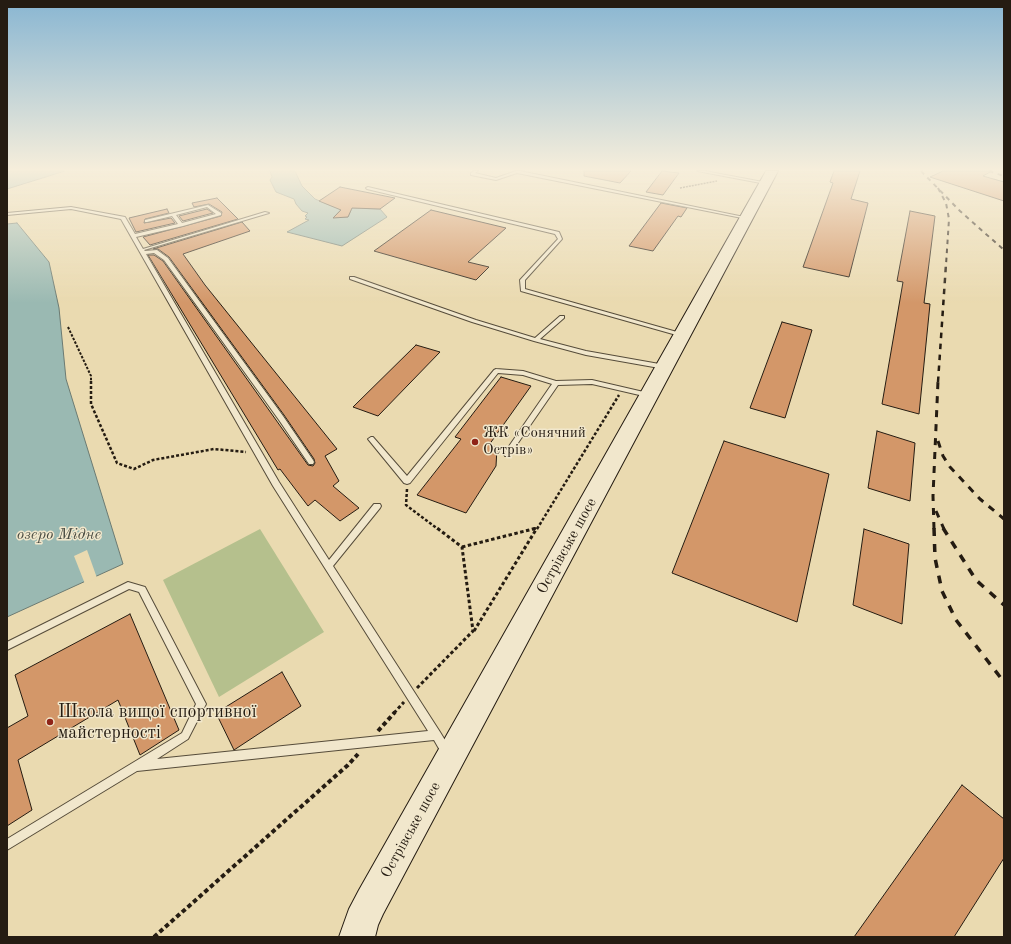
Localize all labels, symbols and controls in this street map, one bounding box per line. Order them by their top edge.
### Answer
place label: ЖК «Сонячний Острів» [483,424,586,459]
marker: ЖК «Сонячний Острів» [470,437,480,447]
street label: Острівське шосе [533,495,601,597]
water label: озеро Мідне [17,525,101,545]
place label: Школа вищої спортивної майстерності [58,701,257,744]
marker: Школа вищої спортивної майстерності [45,717,55,727]
street label: Острівське шосе [377,779,445,881]

